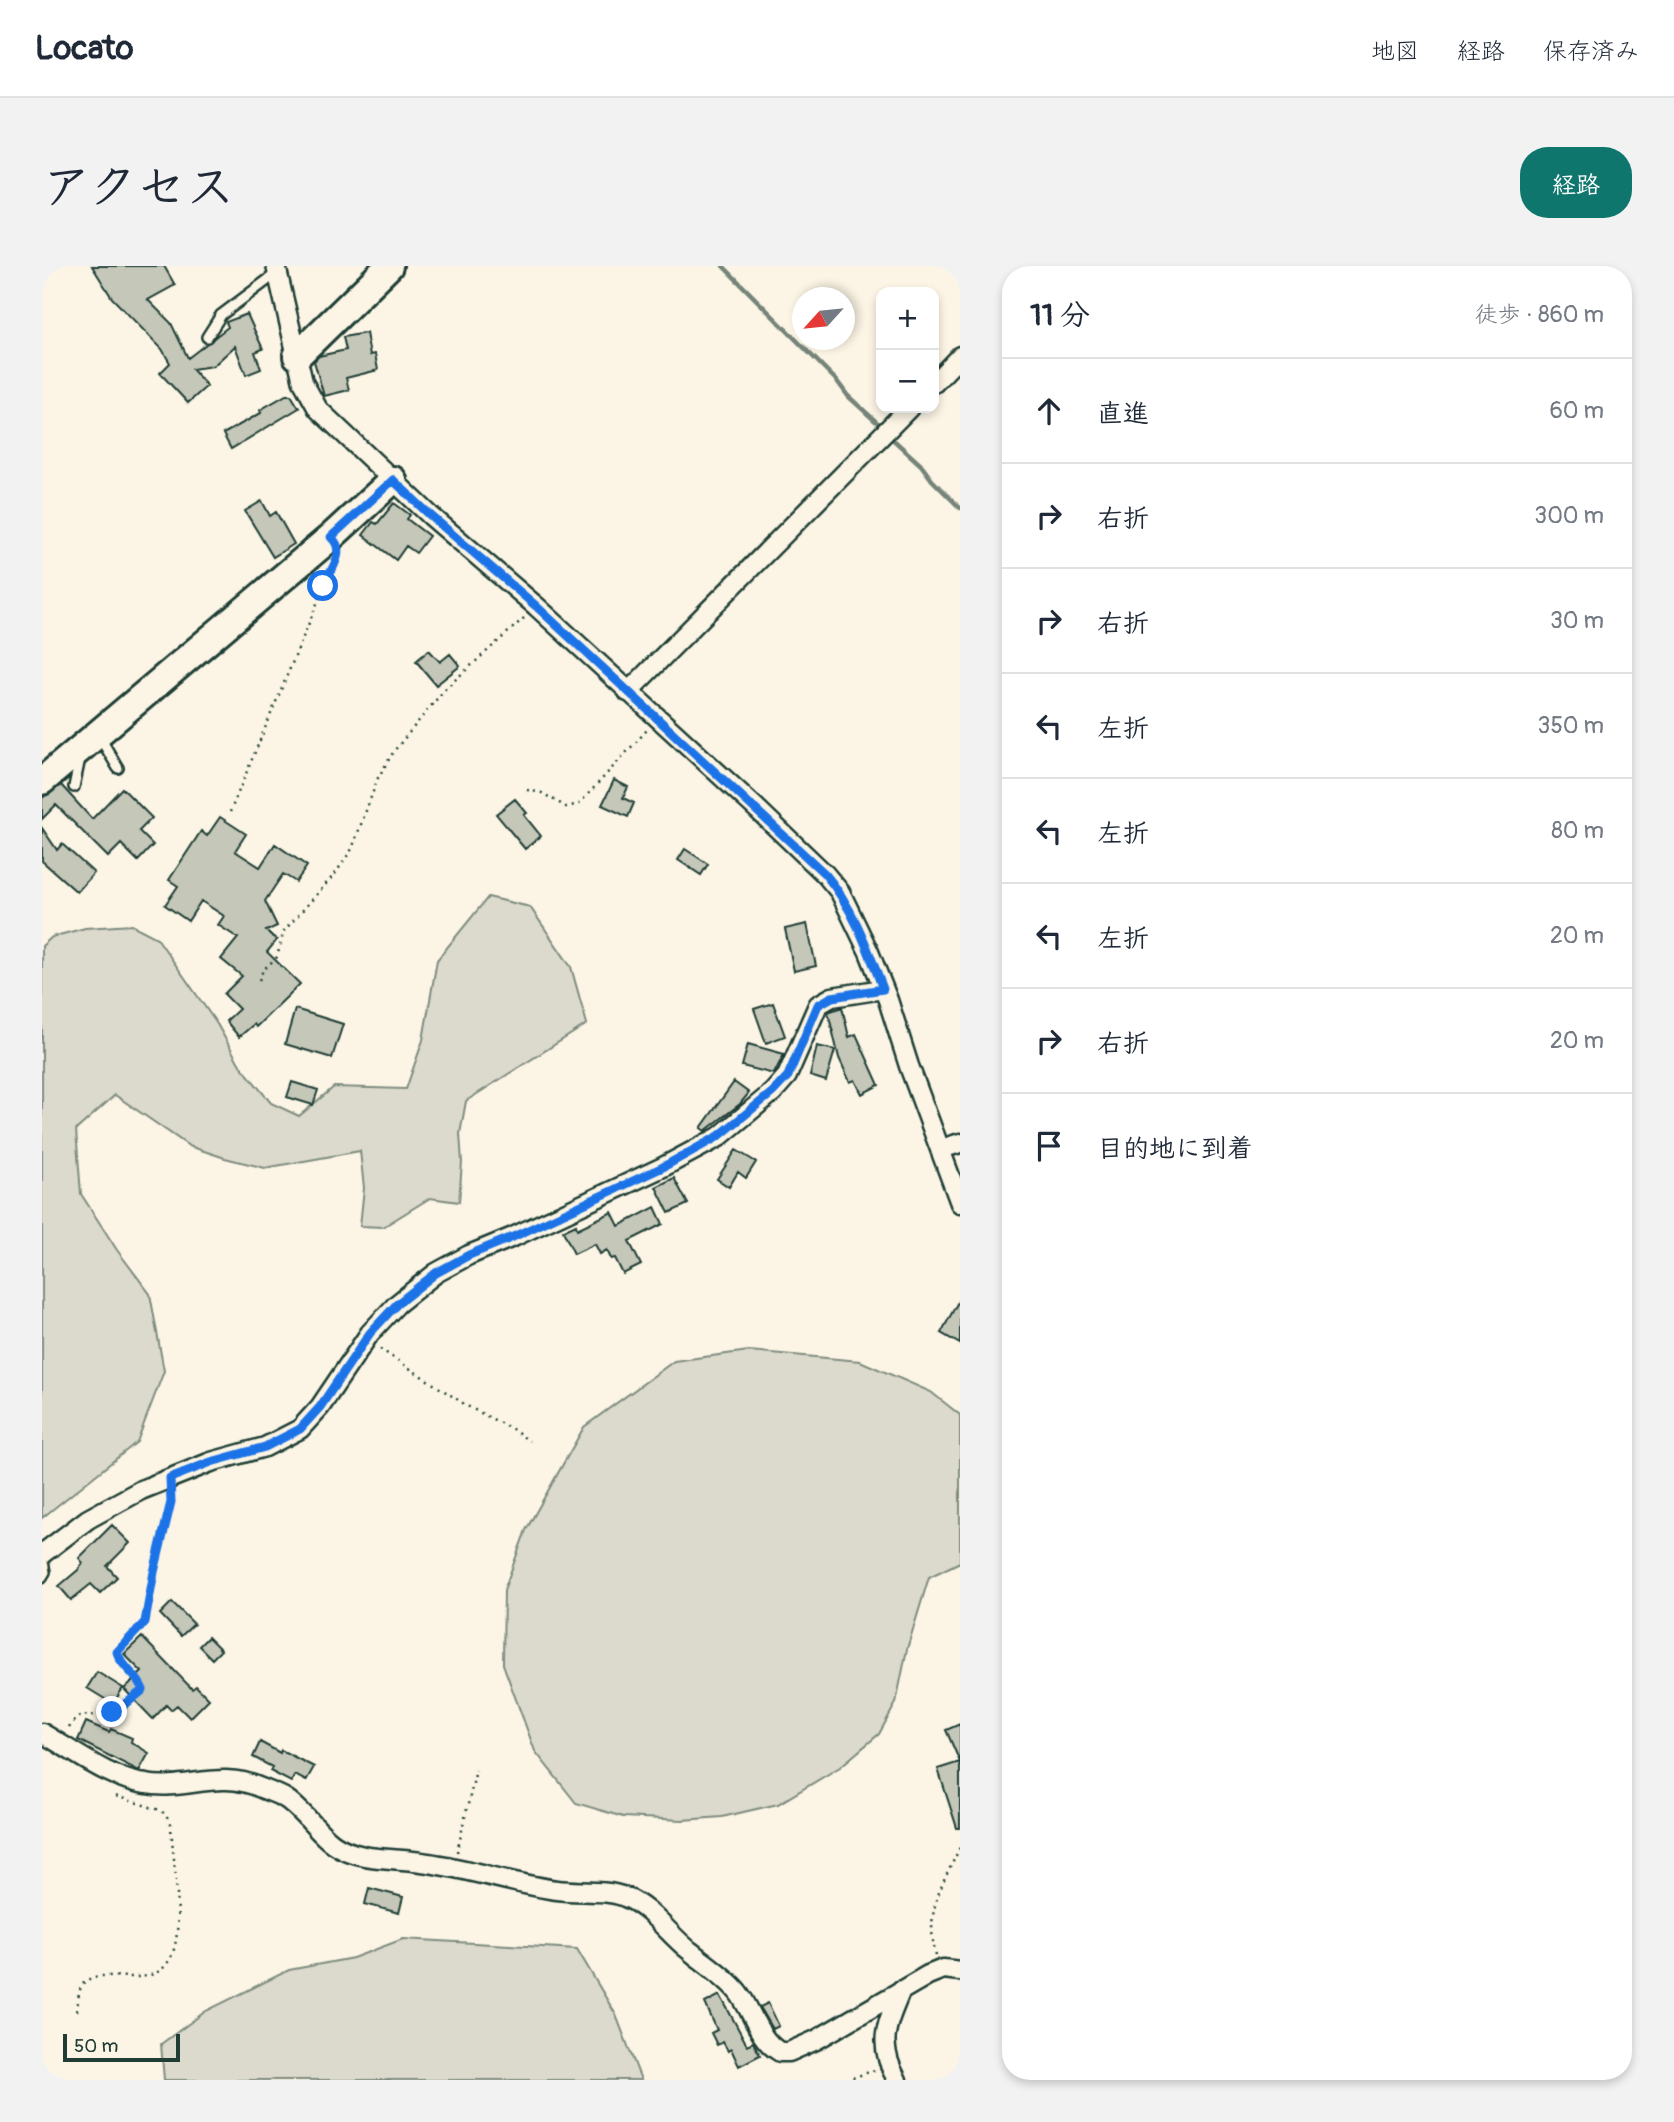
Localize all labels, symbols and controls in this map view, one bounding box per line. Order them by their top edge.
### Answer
text: Locato [35,28,133,69]
text: 地図 [1371,37,1419,66]
text: 経路 [1457,37,1505,66]
text: 保存済み [1543,37,1639,66]
button: 経路 [1520,147,1632,218]
text: アクセス [42,157,235,218]
north arrow [792,287,855,350]
map controls [876,287,939,413]
button: + [876,287,939,350]
text: 11 分 [1030,297,1090,334]
text: 徒歩 · 860 m [1474,300,1604,329]
button: − [876,350,939,413]
icon: ahead [1030,392,1068,430]
text: 60 m [1549,396,1604,425]
text: 直進 [1097,398,1149,430]
icon: right [1030,497,1068,535]
text: 300 m [1534,501,1604,530]
text: 右折 [1097,503,1149,535]
route start [307,570,338,601]
icon: right [1030,602,1068,640]
text: 30 m [1550,606,1604,635]
text: 右折 [1097,608,1149,640]
icon: left [1030,707,1068,745]
text: 350 m [1538,711,1604,740]
text: 左折 [1097,713,1149,745]
icon: left [1030,812,1068,850]
text: 80 m [1551,816,1604,845]
text: 左折 [1097,818,1149,850]
icon: left [1030,917,1068,955]
text: 20 m [1550,921,1604,950]
text: 左折 [1097,923,1149,955]
icon: right [1030,1022,1068,1060]
text: 20 m [1550,1026,1604,1055]
text: 右折 [1097,1028,1149,1060]
icon: arrive [1030,1127,1068,1165]
text: 目的地に到着 [1097,1133,1253,1165]
route end [96,1696,127,1727]
scale bar [63,2031,180,2063]
text: 50 m [74,2034,118,2058]

